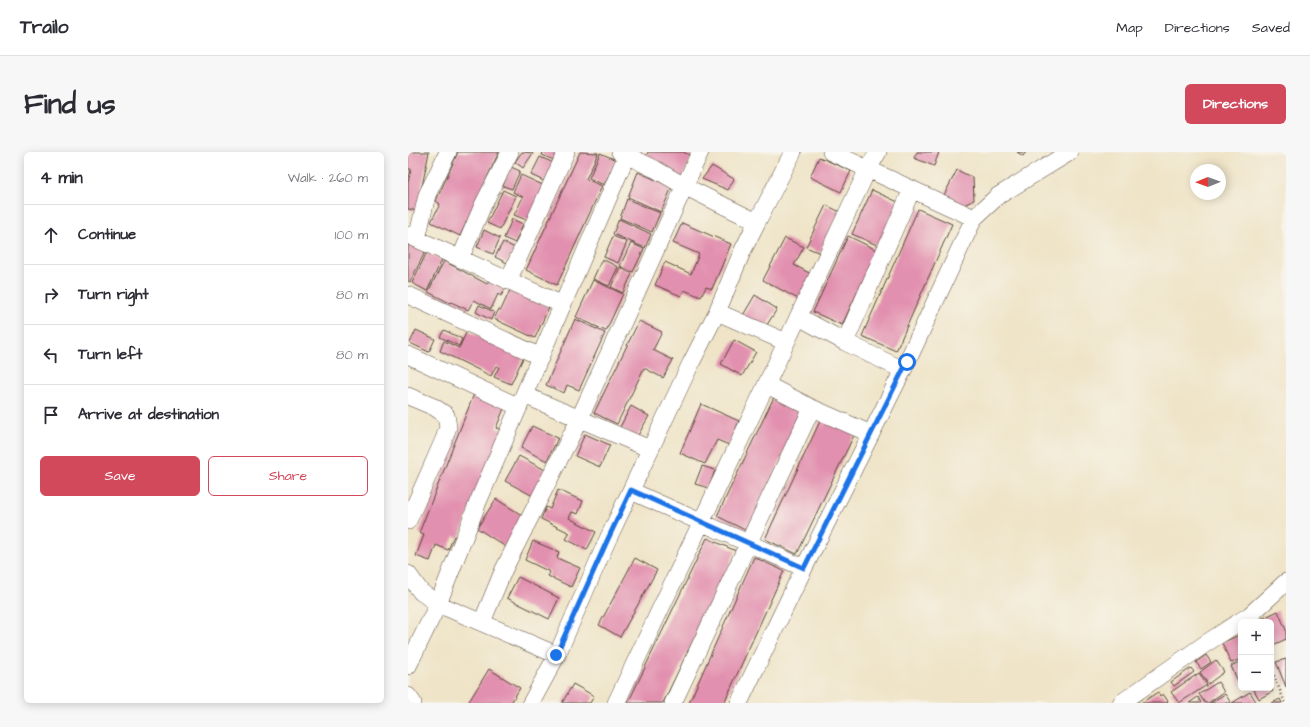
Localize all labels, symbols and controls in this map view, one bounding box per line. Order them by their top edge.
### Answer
text: Trailo [20,14,69,41]
text: Map [1116,18,1143,38]
text: Directions [1165,18,1230,38]
text: Saved [1252,18,1290,38]
button: Directions [1185,84,1286,124]
text: Find us [24,85,115,124]
north arrow [1190,164,1226,200]
text: 4 min [40,166,83,190]
text: Walk · 260 m [288,169,368,187]
icon: ahead [40,224,62,246]
text: Continue [78,224,136,245]
text: 100 m [335,226,368,244]
icon: right [40,284,62,306]
text: Turn right [78,284,149,305]
text: 80 m [336,286,368,304]
icon: left [40,344,62,366]
text: Turn left [78,344,142,365]
text: 80 m [336,346,368,364]
route start [898,353,916,371]
icon: arrive [40,404,62,426]
text: Arrive at destination [78,404,219,425]
button: Save [40,456,200,496]
button: Share [208,456,368,496]
map controls [1238,619,1274,691]
button: + [1238,619,1274,655]
route end [547,646,565,664]
button: − [1238,655,1274,691]

